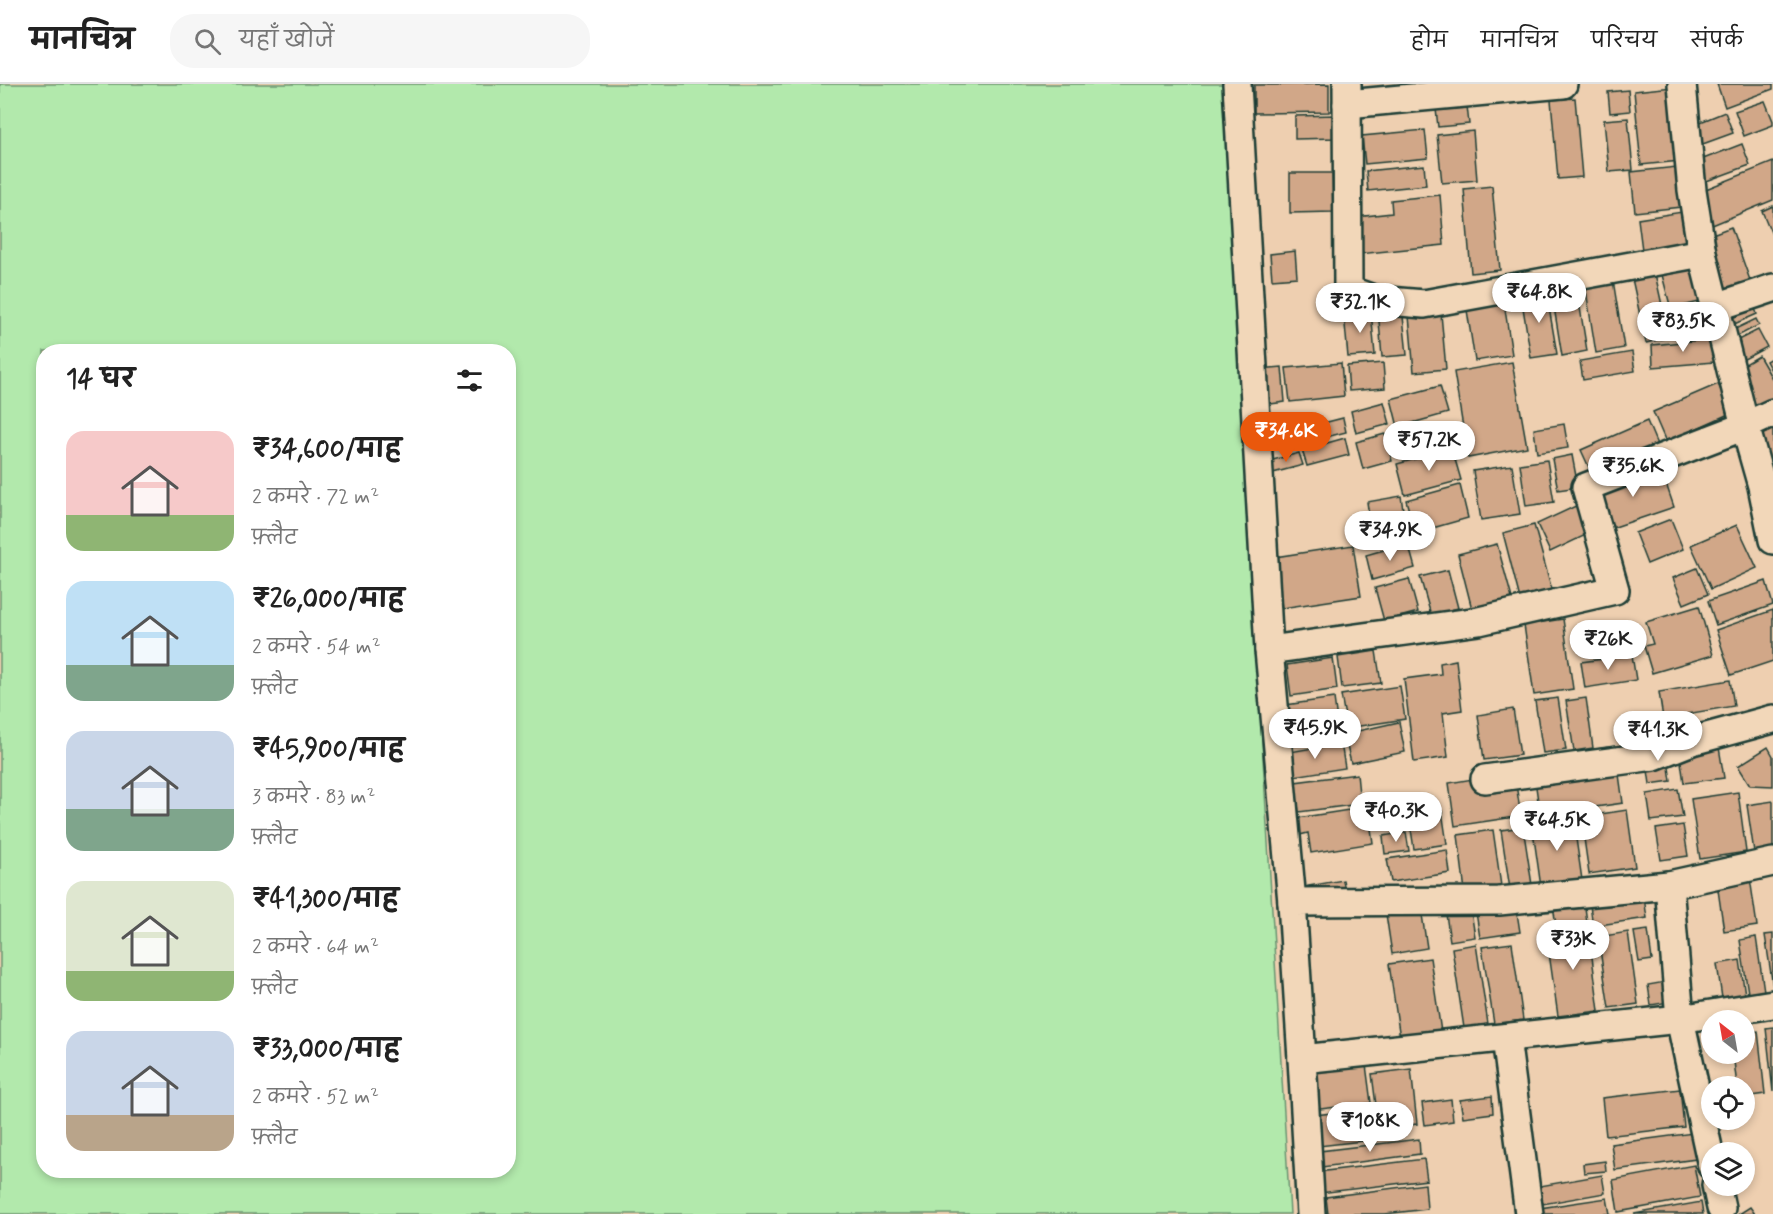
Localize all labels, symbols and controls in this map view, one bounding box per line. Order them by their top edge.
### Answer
search box [170,14,590,68]
text: मानचित्र [30,23,134,60]
icon: search [191,25,224,58]
text: यहाँ खोजें [239,27,334,55]
text: होम [1411,27,1448,55]
text: मानचित्र [1481,27,1558,55]
text: परिचय [1591,27,1657,55]
text: संपर्क [1690,27,1743,55]
pin: ₹64.8K [1490,273,1588,324]
text: ₹64.8K [1506,279,1572,306]
pin: ₹32.1K [1311,283,1409,334]
text: ₹32.1K [1330,289,1390,316]
pin: ₹83.5K [1634,302,1732,353]
text: ₹83.5K [1651,308,1715,335]
text: 14 घर [66,363,135,397]
icon: filters [453,364,486,397]
pin: ₹34.6K [1237,412,1335,463]
text: ₹34.6K [1254,418,1318,445]
pin: ₹57.2K [1380,421,1478,472]
text: ₹57.2K [1397,427,1461,454]
text: ₹34,600/माह [252,433,402,467]
pin: ₹35.6K [1584,447,1682,498]
text: ₹35.6K [1602,453,1664,480]
icon: home [114,455,186,527]
text: 2 कमरे · 72 m² [252,484,379,511]
pin: ₹34.9K [1341,511,1439,562]
text: ₹34.9K [1359,517,1421,544]
text: फ़्लैट [252,525,298,552]
text: ₹26,000/माह [252,583,405,617]
icon: home [114,605,186,677]
pin: ₹26K [1572,620,1644,671]
text: ₹26K [1584,626,1632,653]
text: 2 कमरे · 54 m² [252,634,381,661]
text: फ़्लैट [252,675,298,702]
pin: ₹45.9K [1266,709,1364,760]
pin: ₹41.3K [1609,711,1707,762]
text: ₹45.9K [1283,715,1347,742]
text: ₹41.3K [1627,717,1689,744]
text: ₹45,900/माह [252,733,405,767]
icon: home [114,755,186,827]
text: 3 कमरे · 83 m² [252,784,375,811]
pin: ₹40.3K [1347,792,1445,843]
text: ₹40.3K [1364,798,1428,825]
pin: ₹64.5K [1508,801,1606,852]
text: ₹64.5K [1524,807,1590,834]
text: फ़्लैट [252,825,298,852]
text: ₹41,300/माह [252,883,399,917]
icon: home [114,905,186,977]
pin: ₹33K [1537,920,1609,971]
text: ₹33K [1550,926,1596,953]
text: 2 कमरे · 64 m² [252,934,379,961]
text: फ़्लैट [252,975,298,1002]
north arrow [1701,1010,1755,1064]
map controls [1701,1010,1755,1196]
text: ₹33,000/माह [252,1033,400,1067]
icon: home [114,1055,186,1127]
button: locate [1701,1076,1755,1130]
text: 2 कमरे · 52 m² [252,1084,379,1111]
pin: ₹108K [1328,1102,1412,1153]
text: ₹108K [1341,1108,1400,1135]
text: फ़्लैट [252,1125,298,1152]
button: layers [1701,1142,1755,1196]

